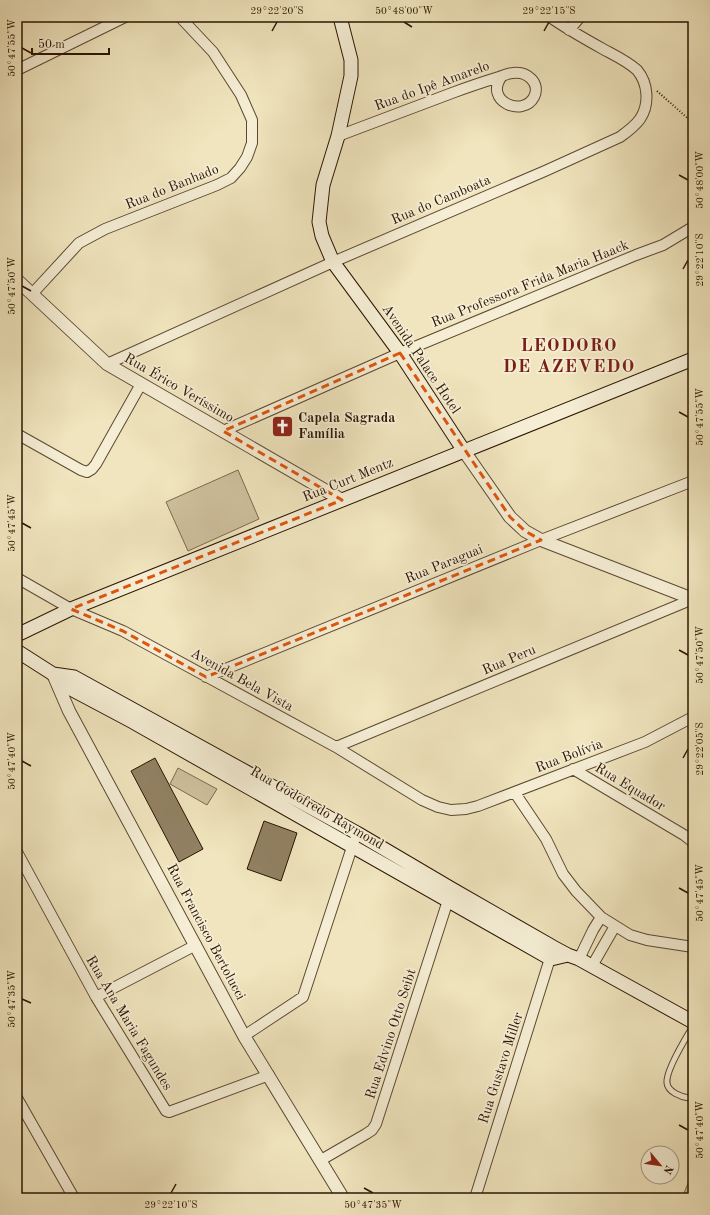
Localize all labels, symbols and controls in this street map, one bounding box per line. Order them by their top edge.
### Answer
text: 29°22'20"S [250,6,304,16]
text: 50°48'00"W [375,6,433,16]
text: 29°22'15"S [522,6,576,16]
text: 50°47'55"W [7,19,17,77]
scale bar [32,30,109,56]
text: 50 m [38,38,65,51]
street label: Rua do Ipê Amarelo [373,59,491,113]
text: 50°48'00"W [695,151,705,209]
street label: Rua do Banhado [123,162,221,212]
street label: Rua do Camboata [389,173,493,227]
text: 29°22'10"S [695,233,705,287]
street label: Rua Professora Frida Maria Haack [429,238,631,330]
text: 50°47'50"W [7,257,17,315]
street label: Avenida Palace Hotel [379,302,463,416]
district label: LEODORO DE AZEVEDO [503,337,635,376]
street label: Rua Érico Veríssimo [122,348,238,425]
text: 50°47'55"W [695,388,705,446]
place label: Capela Sagrada Família [298,411,395,441]
church icon: Capela Sagrada Família [270,413,296,439]
street label: Rua Curt Mentz [301,455,395,505]
text: 50°47'45"W [7,494,17,552]
street label: Rua Paraguai [403,542,485,586]
text: 50°47'50"W [695,626,705,684]
street label: Rua Peru [480,642,538,678]
street label: Avenida Bela Vista [188,646,296,714]
text: 29°22'05"S [695,722,705,776]
text: 50°47'40"W [7,732,17,790]
street label: Rua Bolívia [534,737,605,775]
street label: Rua Equador [592,761,668,814]
street label: Rua Godofredo Raymond [248,764,386,852]
street label: Rua Francisco Bertolucci [164,862,248,1003]
text: 50°47'45"W [695,864,705,922]
street label: Rua Ana Maria Fagundes [83,953,175,1093]
street label: Rua Edvino Otto Seibt [363,967,419,1101]
text: 50°47'35"W [7,970,17,1028]
street label: Rua Gustavo Miller [476,1010,526,1125]
text: 50°47'40"W [695,1101,705,1159]
north arrow [640,1145,680,1185]
text: N [660,1163,674,1176]
text: 29°22'10"S [144,1200,198,1210]
text: 50°47'35"W [344,1200,402,1210]

